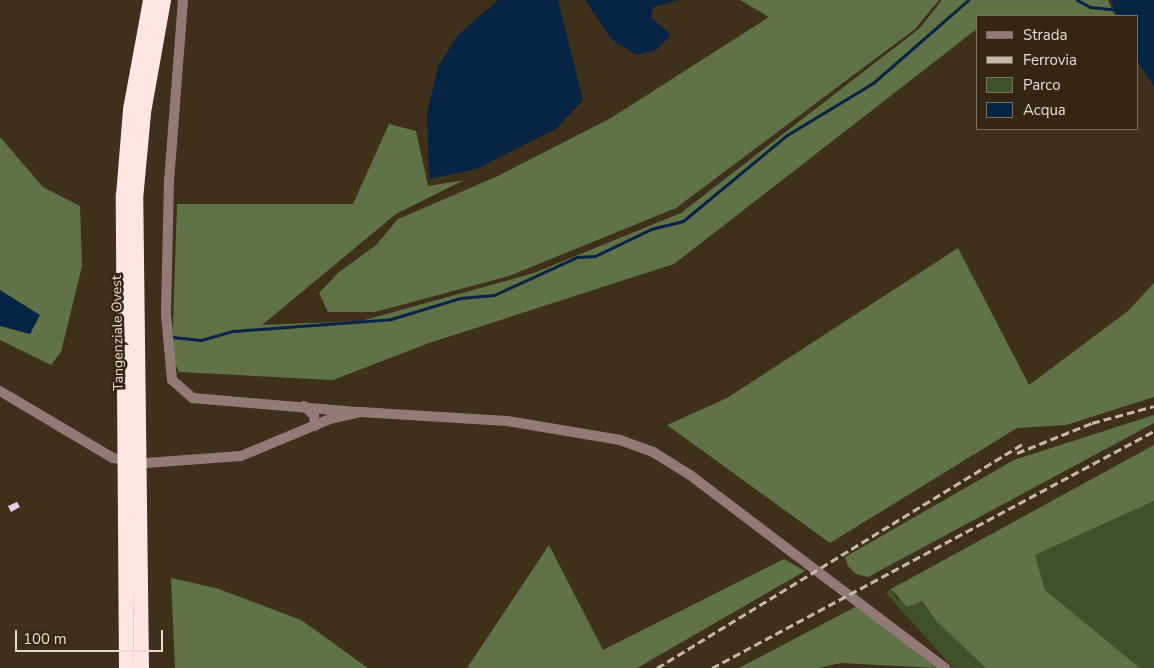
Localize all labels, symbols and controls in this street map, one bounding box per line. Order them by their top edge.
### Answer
legend [976,15,1139,130]
text: Strada [1023,25,1067,45]
text: Ferrovia [1023,50,1077,70]
text: Parco [1023,75,1061,95]
text: Acqua [1023,100,1066,120]
street label: Tangenziale Ovest [109,275,127,391]
scale bar [18,620,165,652]
text: 100 m [23,629,67,649]

